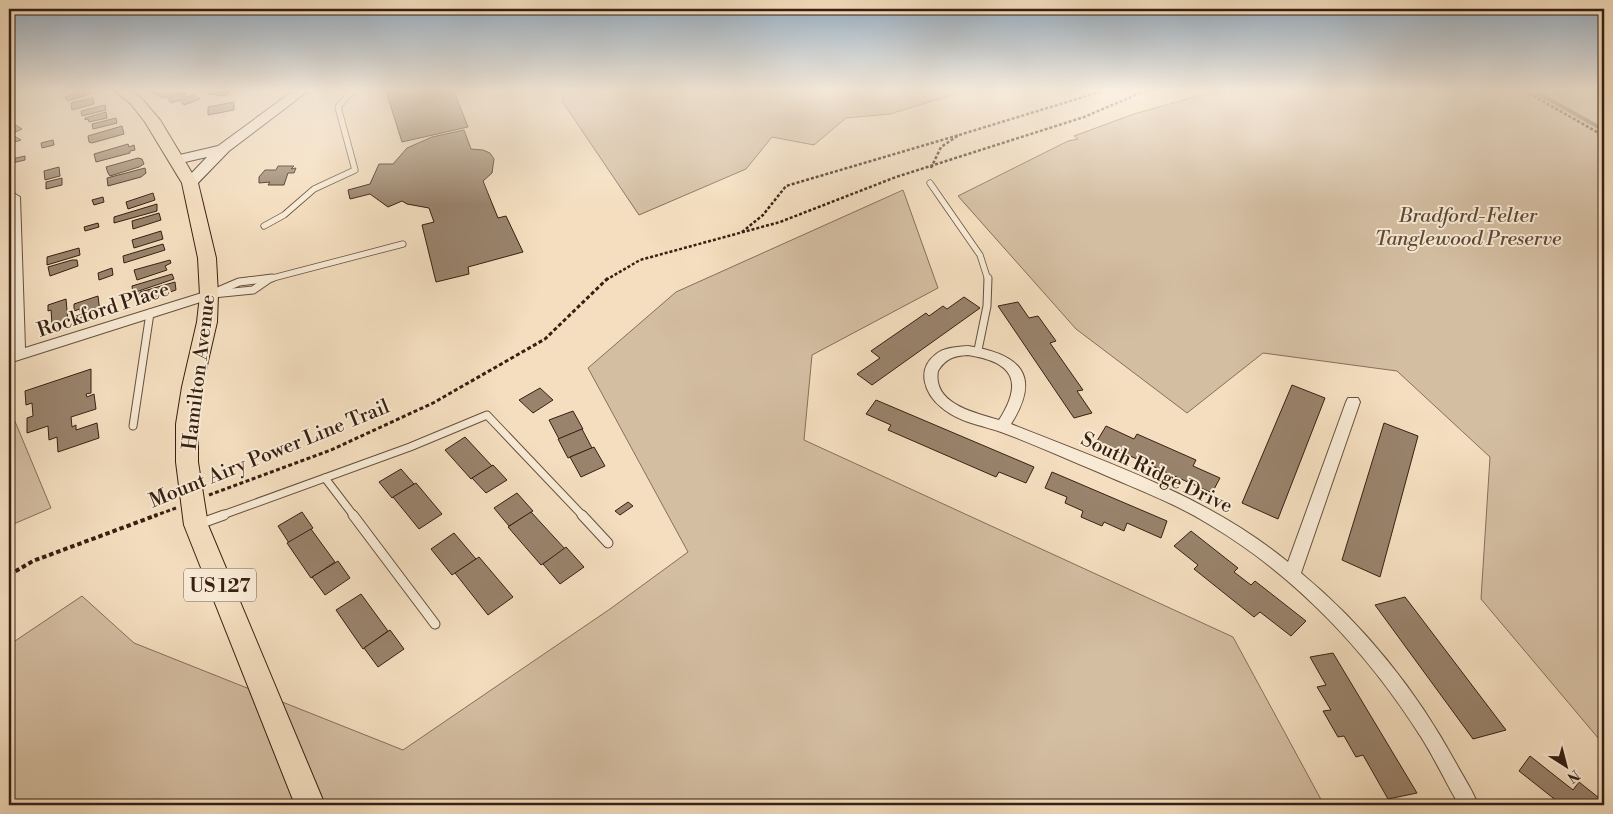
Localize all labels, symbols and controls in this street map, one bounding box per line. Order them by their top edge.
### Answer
park label: Bradford-Felter Tanglewood Preserve [1375,204,1562,252]
street label: Rockford Place [34,277,173,344]
street label: Hamilton Avenue [178,293,221,451]
street label: Mount Airy Power Line Trail [146,395,394,514]
street label: South Ridge Drive [1077,427,1236,519]
road number: US 127 [184,568,256,602]
north arrow [1540,742,1590,792]
text: N [1563,765,1583,786]

